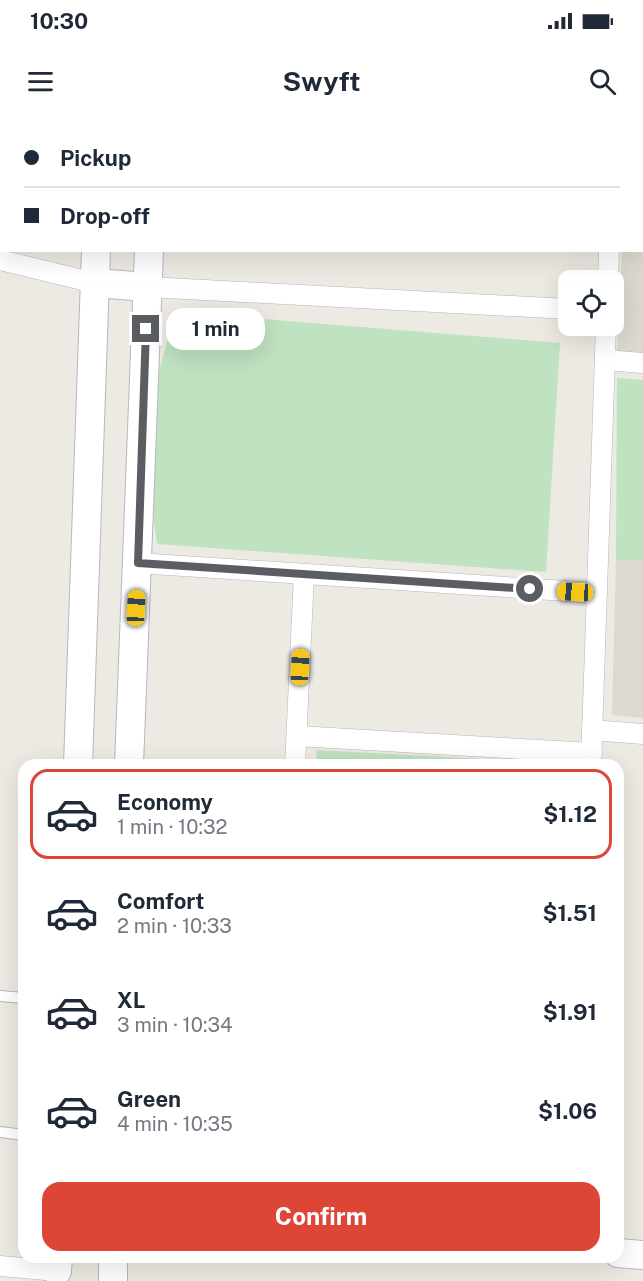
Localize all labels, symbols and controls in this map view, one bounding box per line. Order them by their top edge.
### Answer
text: 10:30 [30,8,88,34]
icon: menu [24,65,57,98]
text: Swyft [283,65,360,97]
icon: search [586,65,619,98]
text: Pickup [60,145,131,171]
text: Drop-off [60,203,150,229]
map controls [558,270,624,336]
button: locate [558,270,624,336]
callout: 1 min [167,308,266,350]
route end [132,315,159,342]
text: 1 min [191,317,240,341]
route start [516,575,543,602]
car [557,582,593,602]
car [126,590,146,626]
car [290,649,310,685]
icon: car [45,787,99,841]
text: Economy [117,789,213,815]
text: $1.12 [543,801,597,827]
text: 1 min · 10:32 [117,815,228,839]
icon: car [45,886,99,940]
text: Comfort [117,888,204,914]
text: $1.51 [542,900,597,926]
text: 2 min · 10:33 [117,914,232,938]
icon: car [45,985,99,1039]
text: XL [117,987,145,1013]
text: $1.91 [543,999,597,1025]
text: 3 min · 10:34 [117,1013,233,1037]
icon: car [45,1084,99,1138]
text: Green [117,1086,181,1112]
text: $1.06 [538,1098,597,1124]
text: 4 min · 10:35 [117,1112,233,1136]
button: Confirm [42,1182,600,1251]

